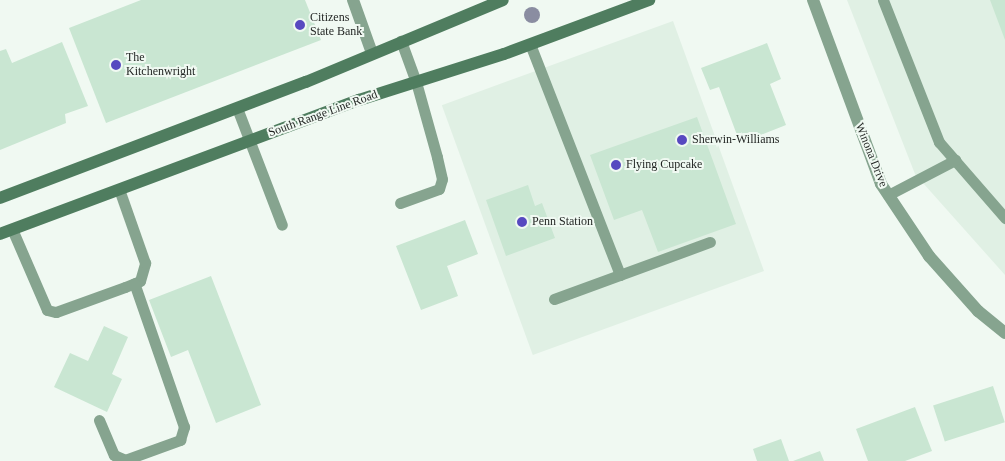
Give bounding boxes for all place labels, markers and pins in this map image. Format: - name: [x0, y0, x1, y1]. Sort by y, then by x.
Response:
- place label: Citizens State Bank: [310, 11, 362, 39]
- marker: Citizens State Bank: [294, 19, 306, 31]
- place label: The Kitchenwright: [126, 51, 195, 79]
- marker: The Kitchenwright: [110, 59, 122, 71]
- place label: Sherwin-Williams: [692, 133, 780, 147]
- marker: Sherwin-Williams: [676, 134, 688, 146]
- place label: Flying Cupcake: [626, 158, 702, 172]
- marker: Flying Cupcake: [610, 159, 622, 171]
- place label: Penn Station: [532, 215, 593, 229]
- marker: Penn Station: [516, 216, 528, 228]

